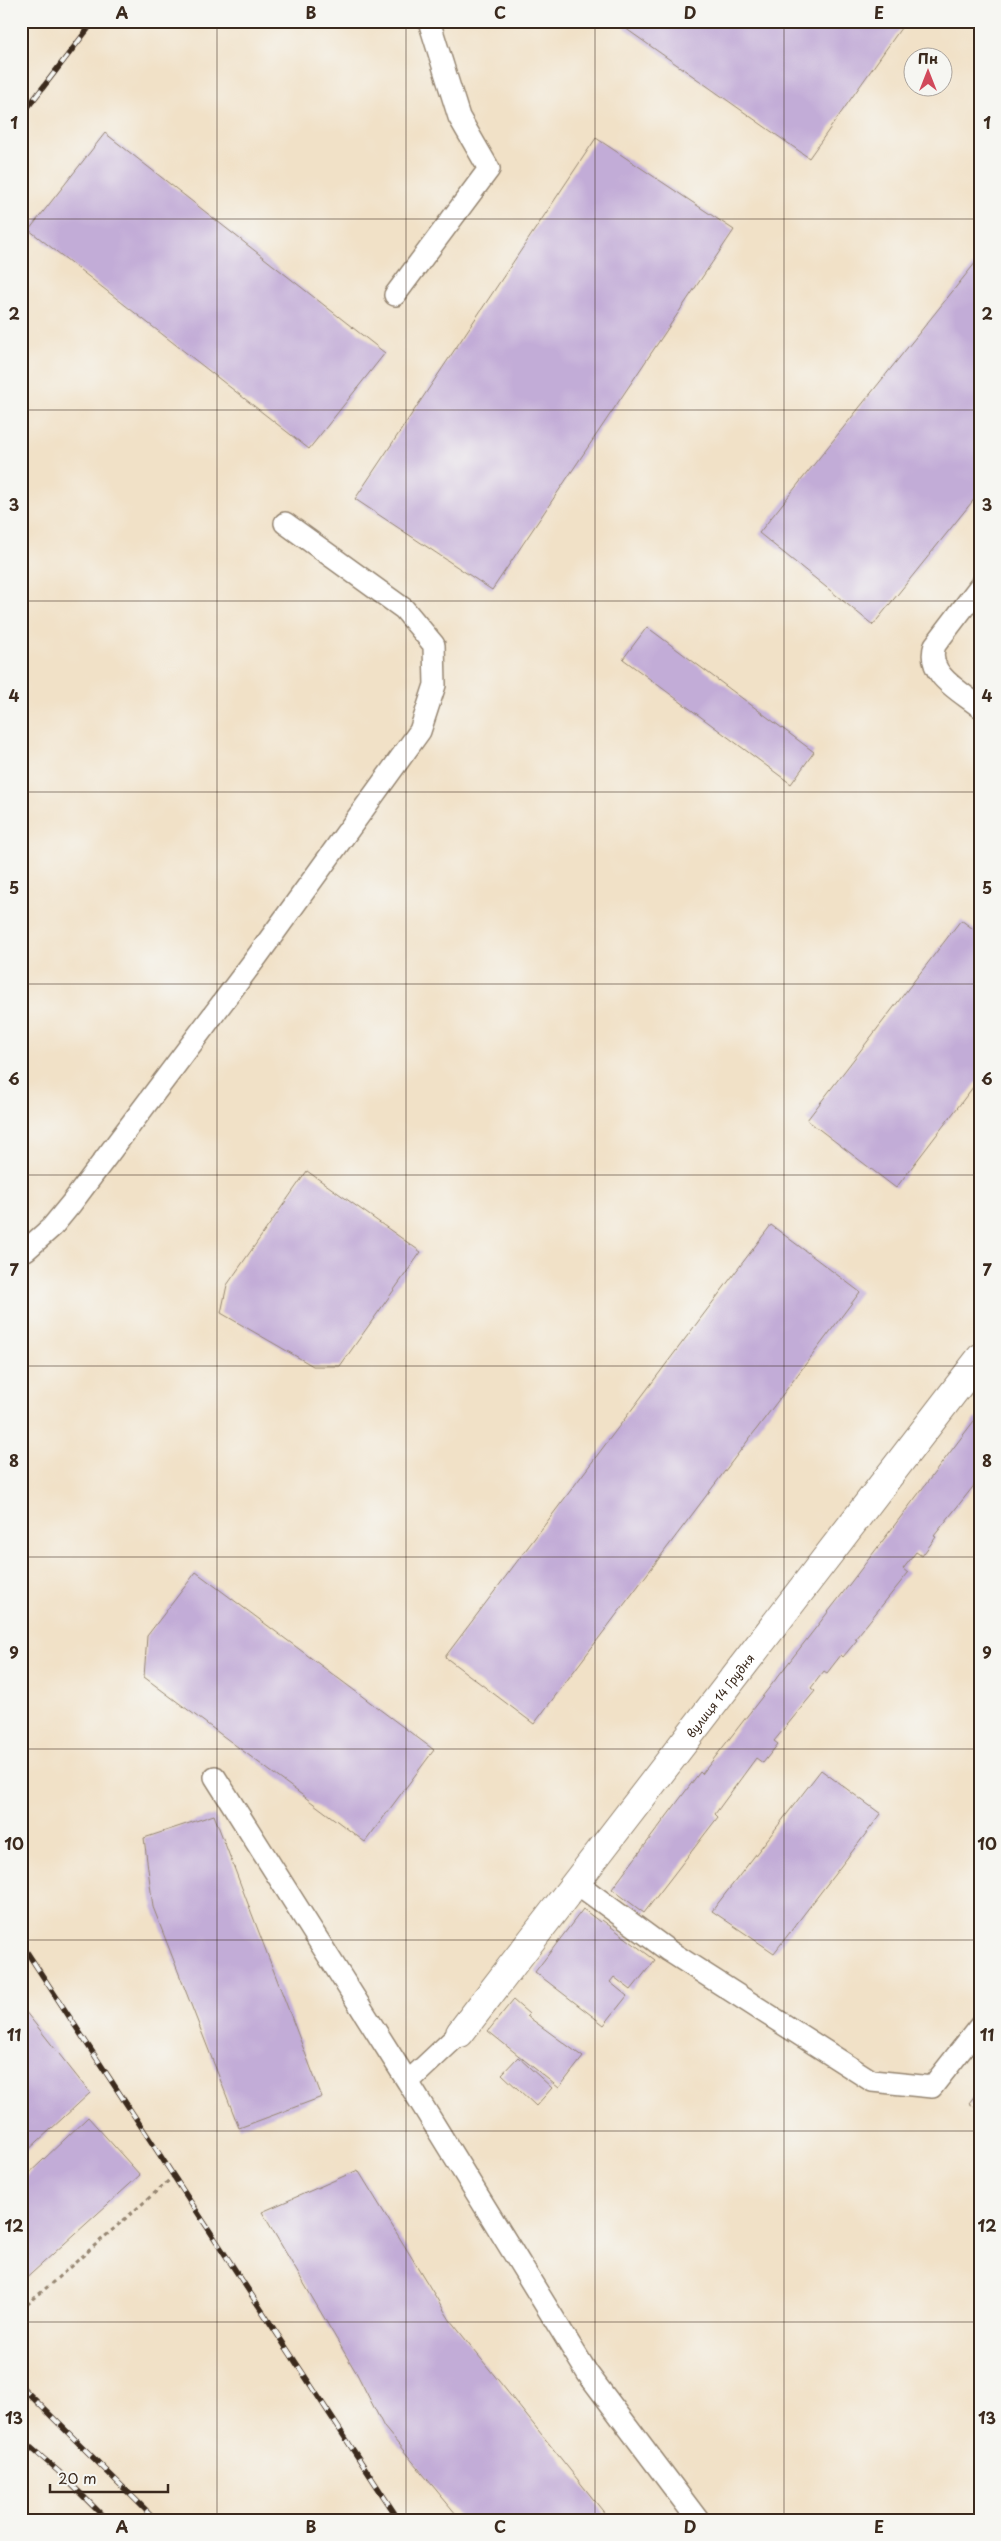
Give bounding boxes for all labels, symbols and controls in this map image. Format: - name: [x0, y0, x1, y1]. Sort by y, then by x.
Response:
- text: A: [116, 0, 129, 24]
- text: B: [306, 0, 317, 24]
- text: C: [494, 0, 506, 24]
- text: D: [684, 0, 696, 24]
- text: E: [874, 0, 884, 24]
- north arrow: [904, 48, 954, 98]
- text: Пн: [918, 48, 938, 69]
- text: 1: [10, 110, 18, 134]
- text: 1: [983, 110, 991, 134]
- text: 2: [8, 301, 20, 325]
- text: 2: [981, 301, 993, 325]
- text: 3: [9, 492, 19, 516]
- text: 3: [982, 492, 992, 516]
- text: 4: [9, 683, 20, 707]
- text: 4: [982, 683, 993, 707]
- text: 5: [9, 875, 19, 899]
- text: 5: [982, 875, 992, 899]
- text: 6: [8, 1066, 20, 1090]
- text: 6: [981, 1066, 993, 1090]
- text: 7: [9, 1257, 19, 1281]
- text: 7: [982, 1257, 992, 1281]
- text: 8: [9, 1448, 19, 1472]
- text: 8: [982, 1448, 992, 1472]
- text: 9: [9, 1640, 19, 1664]
- text: 9: [982, 1640, 992, 1664]
- street label: вулиця 14 Грудня: [682, 1650, 758, 1742]
- text: 10: [4, 1831, 24, 1855]
- text: 10: [977, 1831, 997, 1855]
- text: 11: [7, 2022, 21, 2046]
- text: 11: [980, 2022, 994, 2046]
- text: 12: [5, 2213, 23, 2237]
- text: 12: [978, 2213, 996, 2237]
- text: 13: [5, 2405, 23, 2429]
- text: 13: [978, 2405, 996, 2429]
- scale bar: [50, 2461, 168, 2493]
- text: 20 m: [58, 2466, 97, 2489]
- text: A: [116, 2514, 129, 2538]
- text: B: [306, 2514, 317, 2538]
- text: C: [494, 2514, 506, 2538]
- text: D: [684, 2514, 696, 2538]
- text: E: [874, 2514, 884, 2538]

